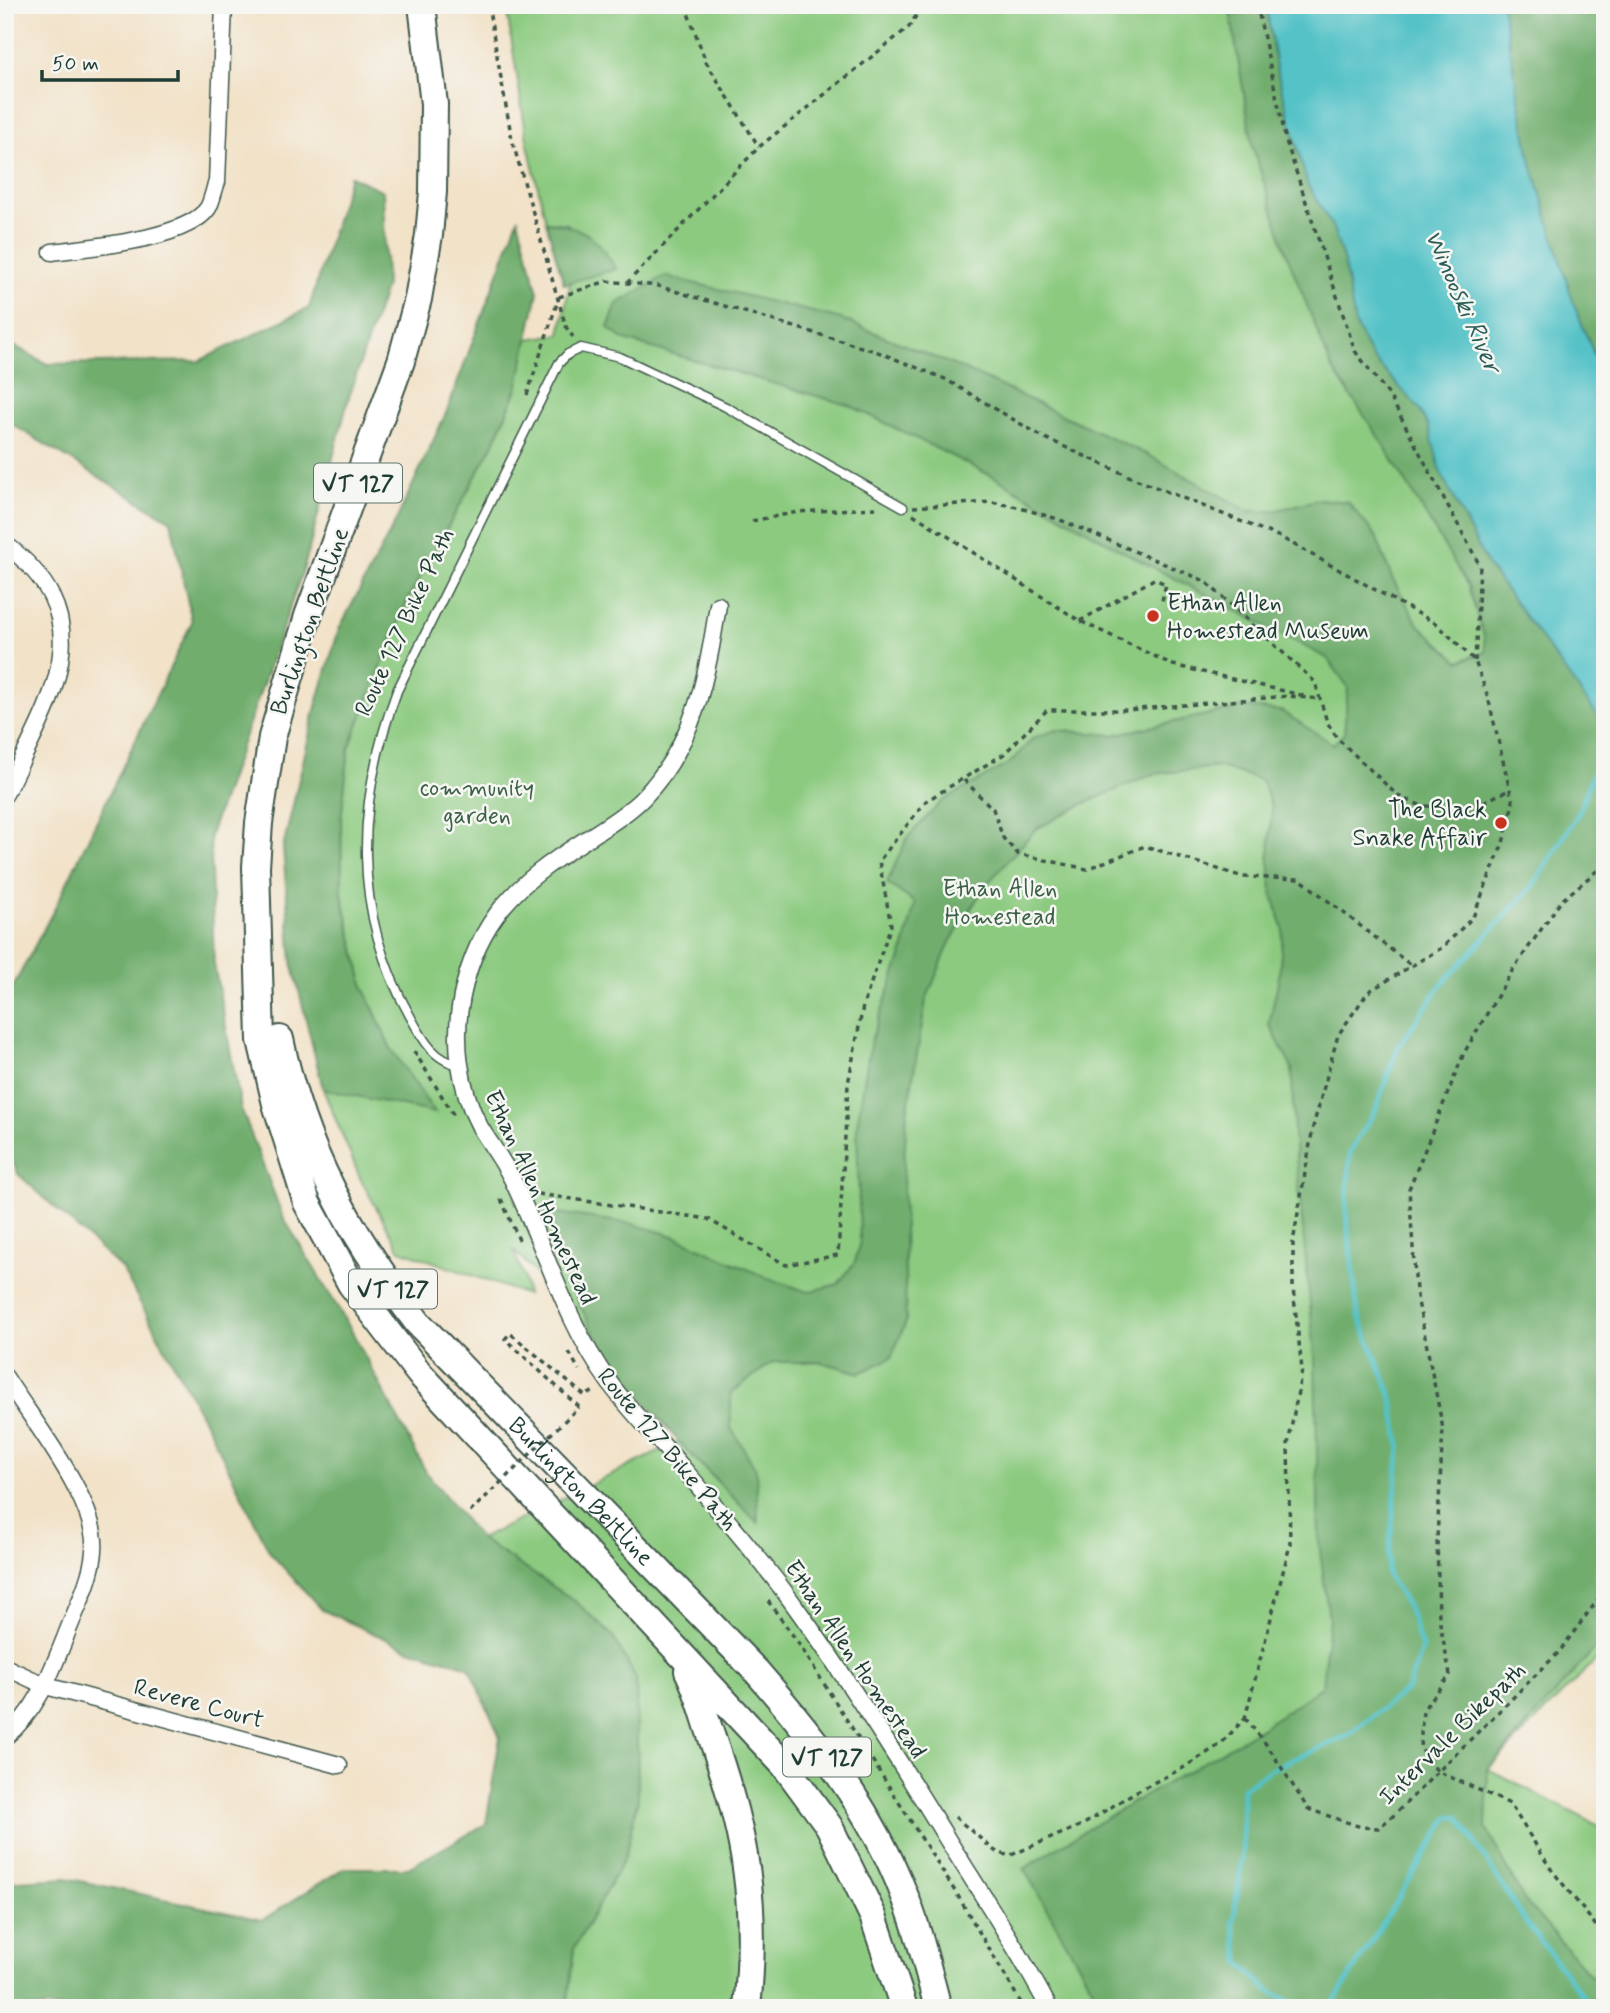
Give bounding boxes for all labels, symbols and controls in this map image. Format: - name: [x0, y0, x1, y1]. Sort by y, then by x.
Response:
- scale bar: [42, 38, 178, 82]
- text: 50 m: [52, 50, 99, 78]
- water label: Winooski River: [1415, 225, 1510, 382]
- road number: VT 127: [314, 463, 402, 503]
- street label: Burlington Beltline: [264, 524, 360, 720]
- street label: Route 127 Bike Path: [348, 524, 462, 722]
- place label: Ethan Allen Homestead Museum: [1167, 588, 1369, 647]
- marker: Ethan Allen Homestead Museum: [1145, 608, 1161, 624]
- park label: community garden: [420, 773, 534, 832]
- place label: The Black Snake Affair: [1353, 795, 1488, 854]
- marker: The Black Snake Affair: [1493, 815, 1509, 831]
- park label: Ethan Allen Homestead: [943, 874, 1057, 933]
- street label: Ethan Allen Homestead: [476, 1085, 603, 1310]
- road number: VT 127: [349, 1270, 437, 1308]
- street label: Route 127 Bike Path: [589, 1362, 744, 1538]
- street label: Burlington Beltline: [501, 1411, 660, 1573]
- street label: Ethan Allen Homestead: [777, 1554, 933, 1765]
- street label: Intervale Bikepath: [1373, 1656, 1533, 1812]
- street label: Revere Court: [130, 1672, 267, 1737]
- road number: VT 127: [783, 1738, 871, 1776]

